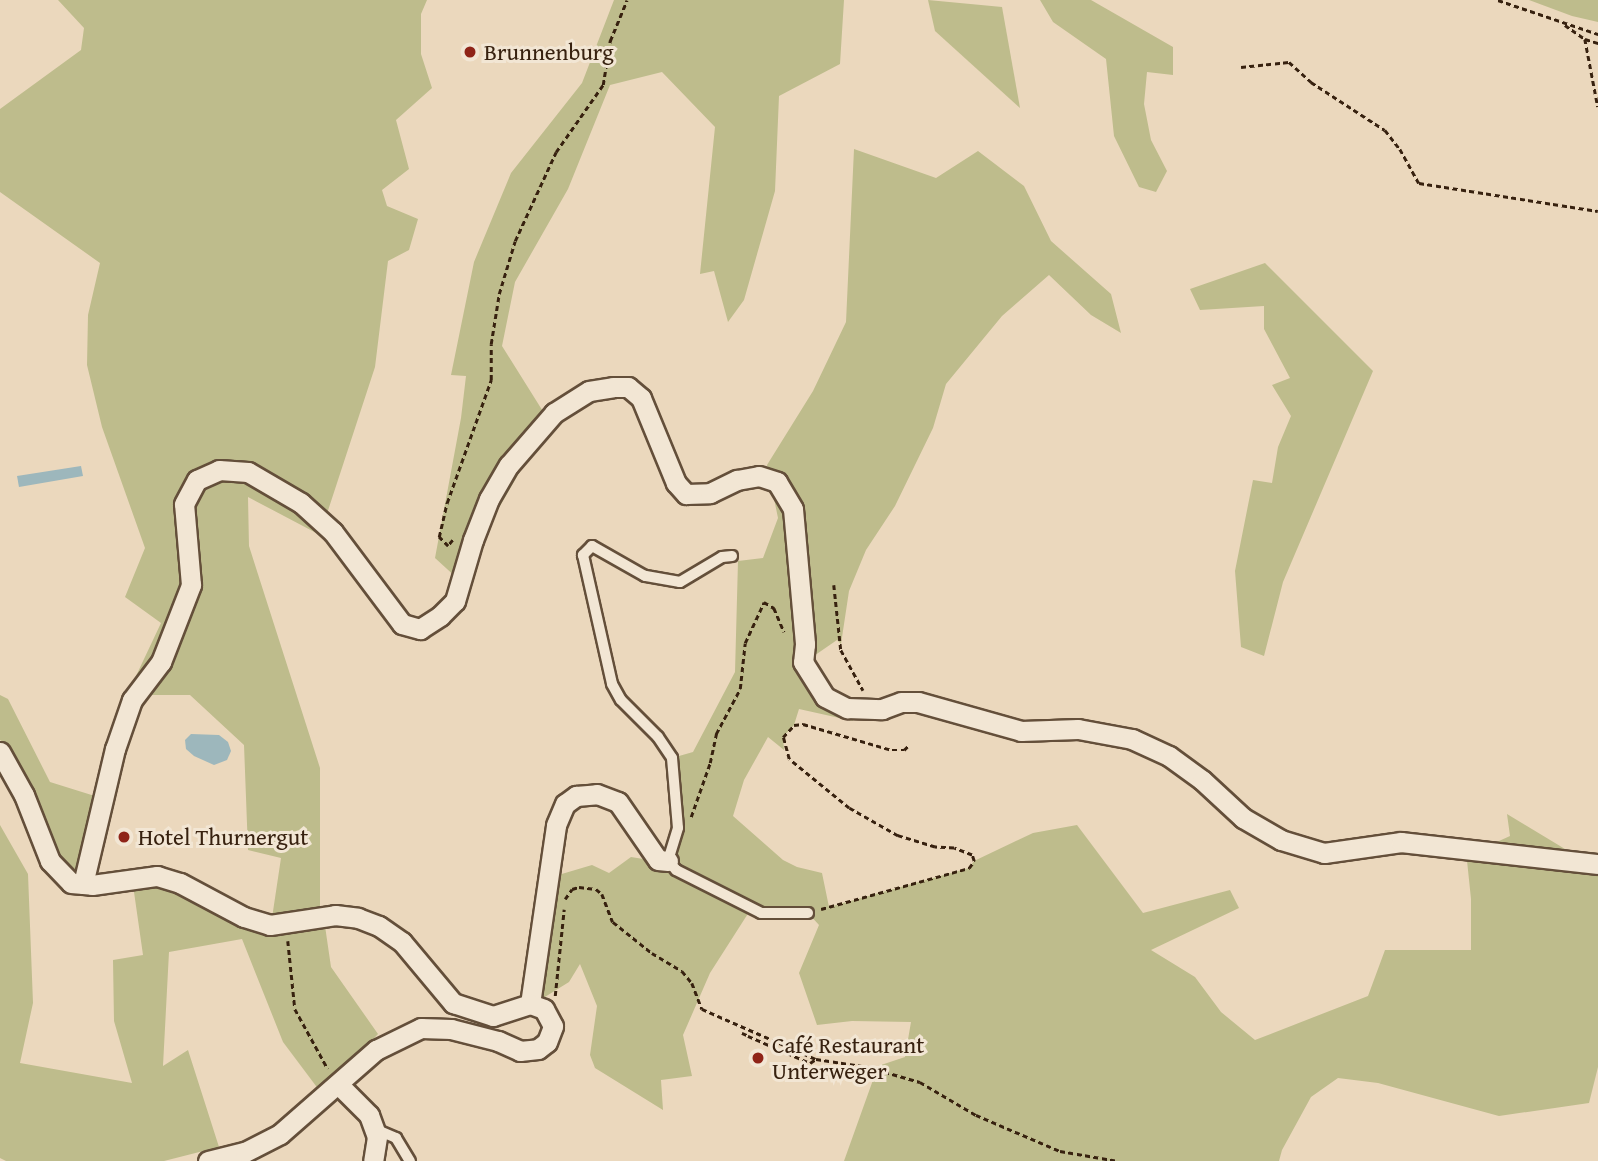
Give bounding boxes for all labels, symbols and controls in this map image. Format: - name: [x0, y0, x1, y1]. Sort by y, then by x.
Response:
- place label: Brunnenburg: [484, 38, 614, 66]
- marker: Brunnenburg: [462, 44, 478, 60]
- place label: Hotel Thurnergut: [138, 823, 308, 851]
- marker: Hotel Thurnergut: [116, 829, 132, 845]
- place label: Café Restaurant Unterweger: [772, 1031, 924, 1085]
- marker: Café Restaurant Unterweger: [750, 1050, 766, 1066]

